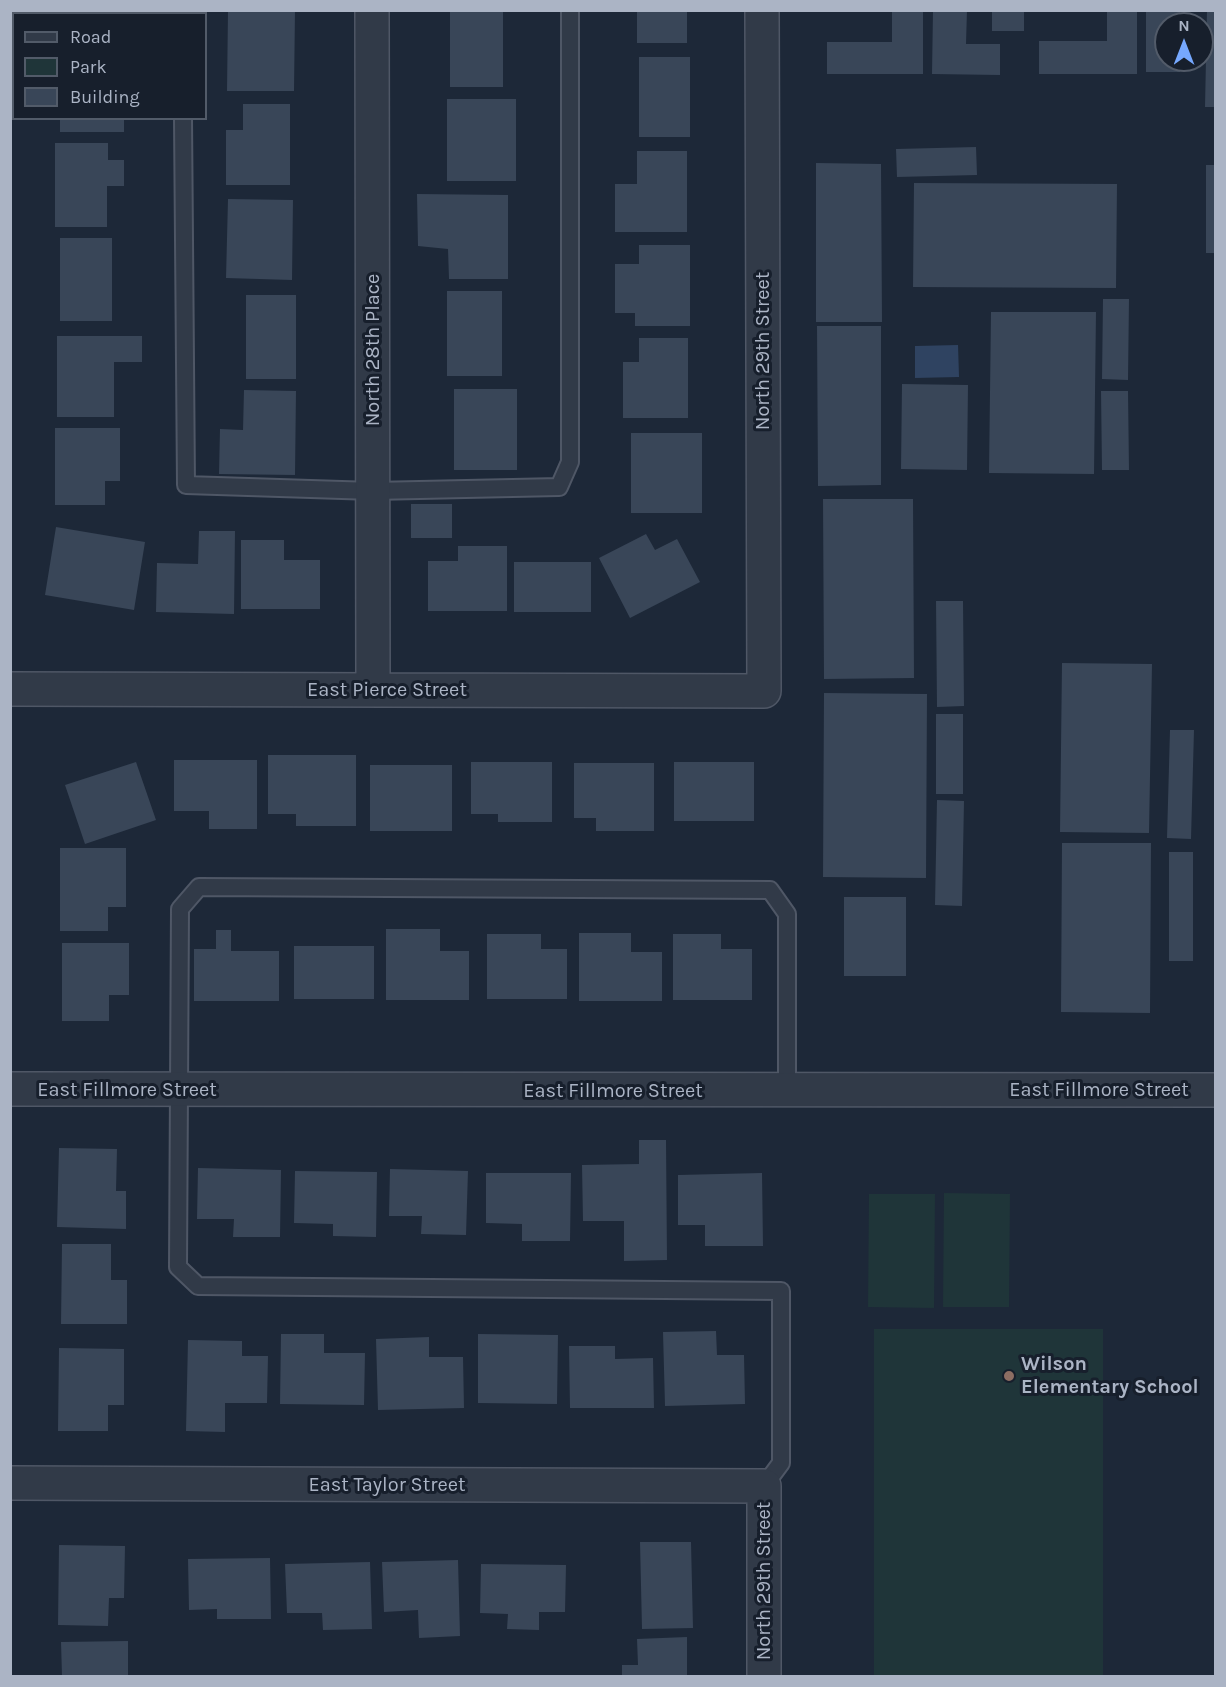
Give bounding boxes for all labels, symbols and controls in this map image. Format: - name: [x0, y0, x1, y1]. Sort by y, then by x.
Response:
- legend: [12, 12, 207, 120]
- north arrow: [1154, 12, 1214, 72]
- text: N: [1178, 16, 1190, 35]
- text: Road: [70, 26, 111, 48]
- text: Park: [70, 56, 107, 78]
- text: Building: [70, 86, 140, 108]
- street label: North 29th Street: [751, 272, 775, 430]
- street label: North 28th Place: [361, 274, 385, 426]
- street label: East Pierce Street: [307, 678, 467, 702]
- street label: East Fillmore Street: [37, 1078, 217, 1102]
- street label: East Fillmore Street: [1009, 1078, 1189, 1102]
- street label: East Fillmore Street: [523, 1079, 703, 1103]
- place label: Wilson Elementary School: [1021, 1352, 1199, 1399]
- marker: Wilson Elementary School: [1002, 1369, 1016, 1383]
- street label: East Taylor Street: [308, 1473, 466, 1497]
- street label: North 29th Street: [752, 1502, 776, 1660]

